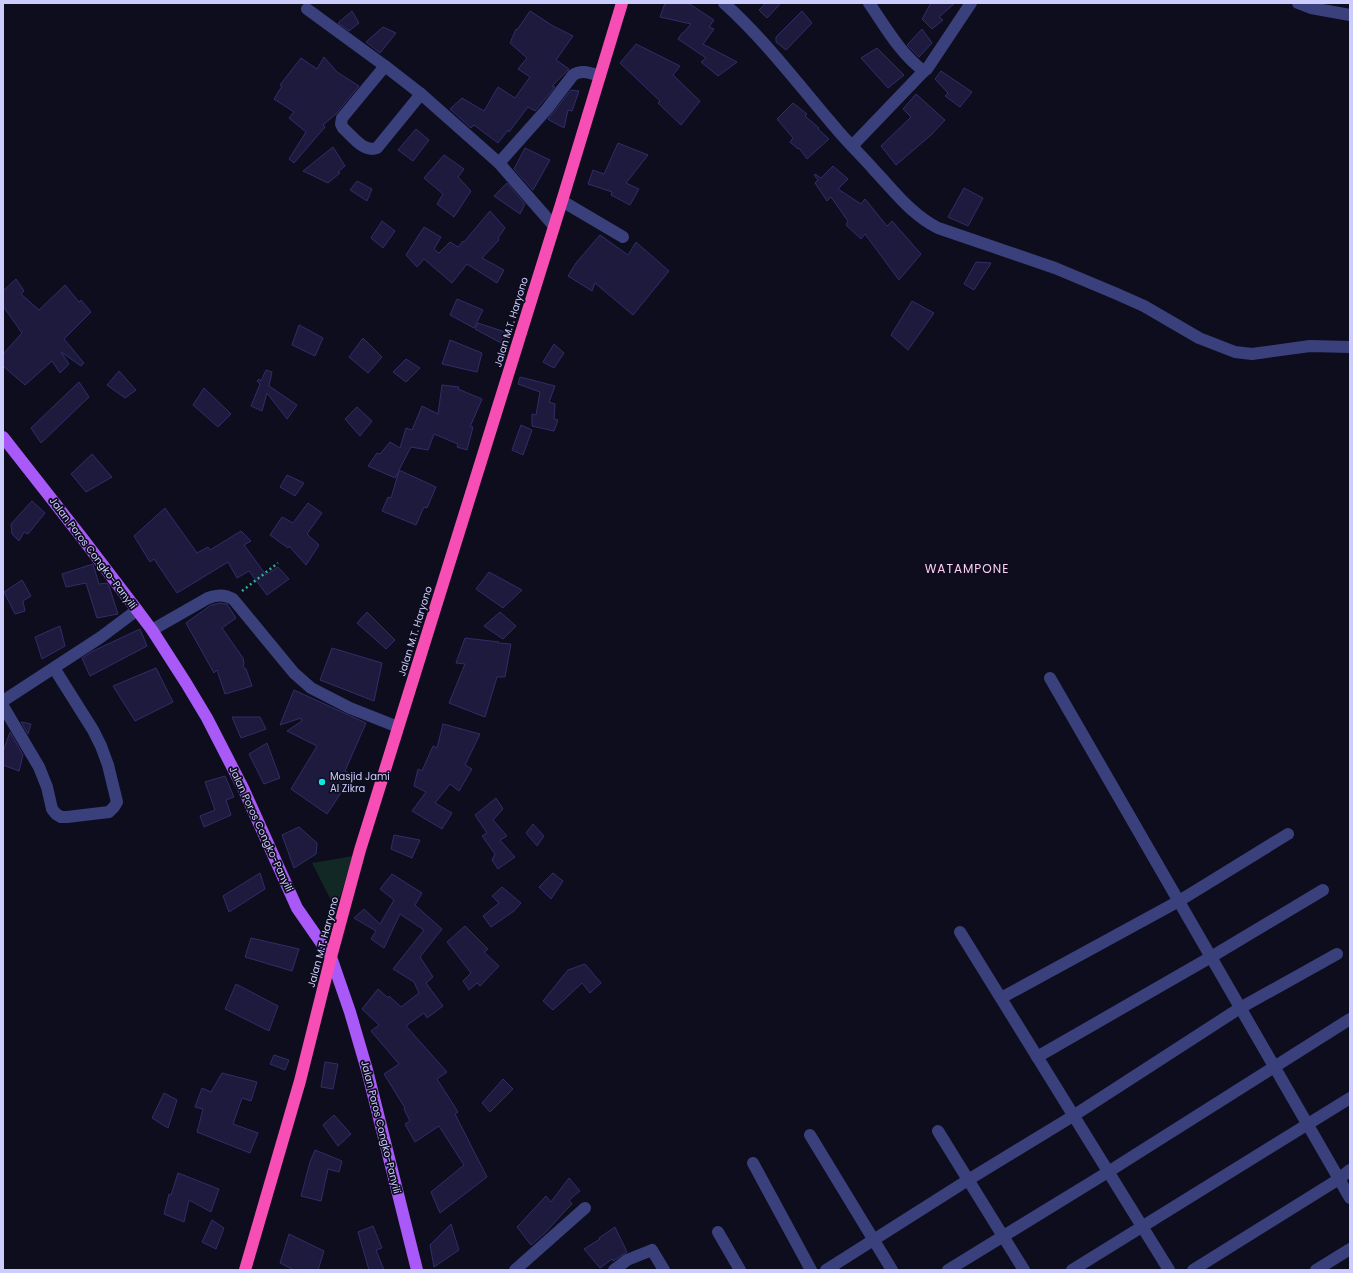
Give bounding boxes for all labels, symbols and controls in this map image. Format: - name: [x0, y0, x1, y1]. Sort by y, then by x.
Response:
- street label: Jalan M.T. Haryono: [490, 275, 532, 369]
- street label: Jalan Poros Congko-Panyili: [46, 494, 140, 612]
- district label: WATAMPONE: [925, 560, 1009, 577]
- street label: Jalan M.T. Haryono: [394, 584, 436, 678]
- street label: Jalan Poros Congko-Panyili: [225, 764, 297, 894]
- place label: Masjid Jami Al Zikra: [330, 769, 390, 796]
- marker: Masjid Jami Al Zikra: [317, 777, 327, 787]
- street label: Jalan M.T. Haryono: [304, 895, 342, 989]
- street label: Jalan Poros Congko-Panyili: [357, 1059, 405, 1195]

